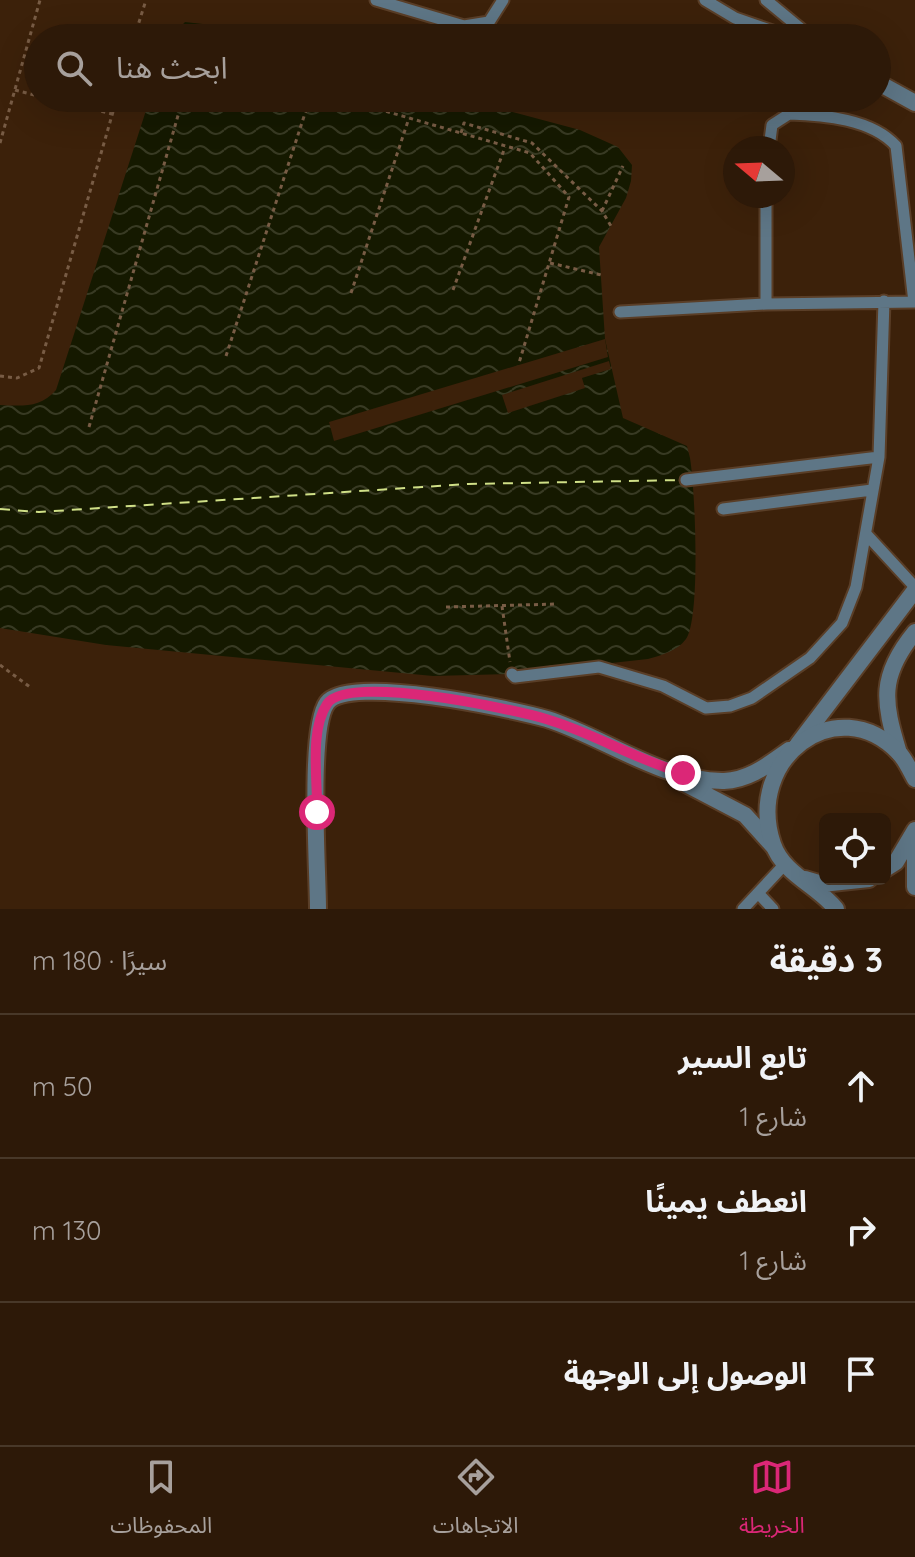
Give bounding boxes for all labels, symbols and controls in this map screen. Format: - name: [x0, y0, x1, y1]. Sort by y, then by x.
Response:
- search box: [24, 24, 891, 112]
- icon: search: [52, 46, 96, 90]
- text: ابحث هنا: [116, 48, 228, 86]
- north arrow: [723, 136, 795, 208]
- route end: [665, 755, 701, 791]
- route start: [299, 794, 335, 830]
- map controls: [819, 813, 891, 885]
- button: locate: [819, 813, 891, 885]
- text: 3 دقيقة: [770, 938, 883, 981]
- text: سيرًا · 180 m: [32, 944, 167, 977]
- text: تابع السير: [678, 1038, 807, 1076]
- icon: ahead: [839, 1064, 883, 1108]
- text: 50 m: [32, 1070, 92, 1103]
- text: شارع 1: [740, 1100, 807, 1133]
- text: انعطف يمينًا: [645, 1182, 807, 1220]
- icon: right: [839, 1208, 883, 1252]
- text: 130 m: [32, 1214, 102, 1247]
- text: شارع 1: [740, 1244, 807, 1277]
- icon: arrive: [839, 1352, 883, 1396]
- text: الوصول إلى الوجهة: [564, 1354, 807, 1392]
- tab: المحفوظات: [110, 1455, 212, 1549]
- tab: الاتجاهات: [433, 1455, 519, 1549]
- tab: الخريطة: [739, 1455, 805, 1549]

